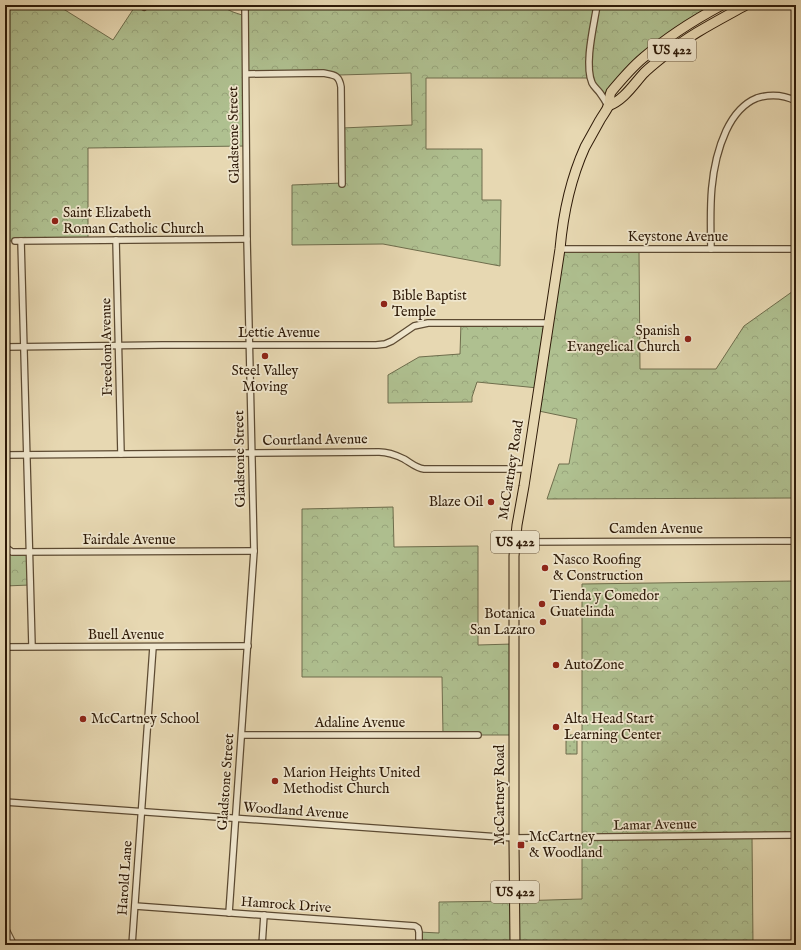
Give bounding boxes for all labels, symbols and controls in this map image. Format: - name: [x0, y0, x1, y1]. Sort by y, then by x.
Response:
- road number: US 422: [648, 39, 696, 61]
- street label: Gladstone Street: [224, 86, 244, 184]
- place label: Saint Elizabeth Roman Catholic Church: [63, 204, 205, 238]
- marker: Saint Elizabeth Roman Catholic Church: [50, 216, 60, 226]
- street label: Keystone Avenue: [628, 228, 729, 246]
- place label: Bible Baptist Temple: [392, 287, 467, 321]
- street label: Freedom Avenue: [97, 297, 117, 396]
- marker: Bible Baptist Temple: [379, 299, 389, 309]
- place label: Spanish Evangelical Church: [567, 322, 681, 356]
- street label: Lettie Avenue: [238, 324, 321, 342]
- marker: Spanish Evangelical Church: [683, 334, 693, 344]
- marker: Steel Valley Moving: [260, 351, 270, 361]
- place label: Steel Valley Moving: [232, 362, 299, 396]
- street label: Gladstone Street: [230, 410, 250, 508]
- street label: McCartney Road: [494, 418, 528, 521]
- street label: Courtland Avenue: [262, 430, 368, 450]
- place label: Blaze Oil: [429, 493, 483, 511]
- marker: Blaze Oil: [486, 497, 496, 507]
- street label: Camden Avenue: [609, 520, 704, 538]
- street label: Fairdale Avenue: [82, 531, 176, 549]
- road number: US 422: [491, 531, 539, 553]
- place label: Nasco Roofing & Construction: [553, 551, 644, 585]
- marker: Nasco Roofing & Construction: [540, 563, 550, 573]
- place label: Tienda y Comedor Guatelinda: [550, 587, 659, 621]
- marker: Tienda y Comedor Guatelinda: [537, 599, 547, 609]
- place label: Botanica San Lazaro: [470, 605, 536, 639]
- marker: Botanica San Lazaro: [538, 617, 548, 627]
- street label: Buell Avenue: [88, 626, 165, 644]
- place label: AutoZone: [563, 656, 625, 674]
- marker: AutoZone: [551, 660, 561, 670]
- place label: McCartney School: [91, 710, 200, 728]
- place label: Alta Head Start Learning Center: [563, 710, 661, 744]
- marker: McCartney School: [78, 714, 88, 724]
- street label: Adaline Avenue: [314, 714, 406, 732]
- marker: Alta Head Start Learning Center: [551, 722, 561, 732]
- street label: Gladstone Street: [214, 733, 238, 831]
- street label: McCartney Road: [491, 744, 509, 845]
- place label: Marion Heights United Methodist Church: [283, 764, 421, 798]
- marker: Marion Heights United Methodist Church: [270, 776, 280, 786]
- street label: Woodland Avenue: [243, 798, 350, 824]
- street label: Lamar Avenue: [613, 815, 698, 835]
- place label: McCartney & Woodland: [529, 828, 603, 862]
- street label: Harold Lane: [113, 839, 137, 916]
- marker: McCartney & Woodland: [516, 840, 526, 850]
- road number: US 422: [491, 881, 539, 903]
- street label: Hamrock Drive: [240, 893, 332, 917]

